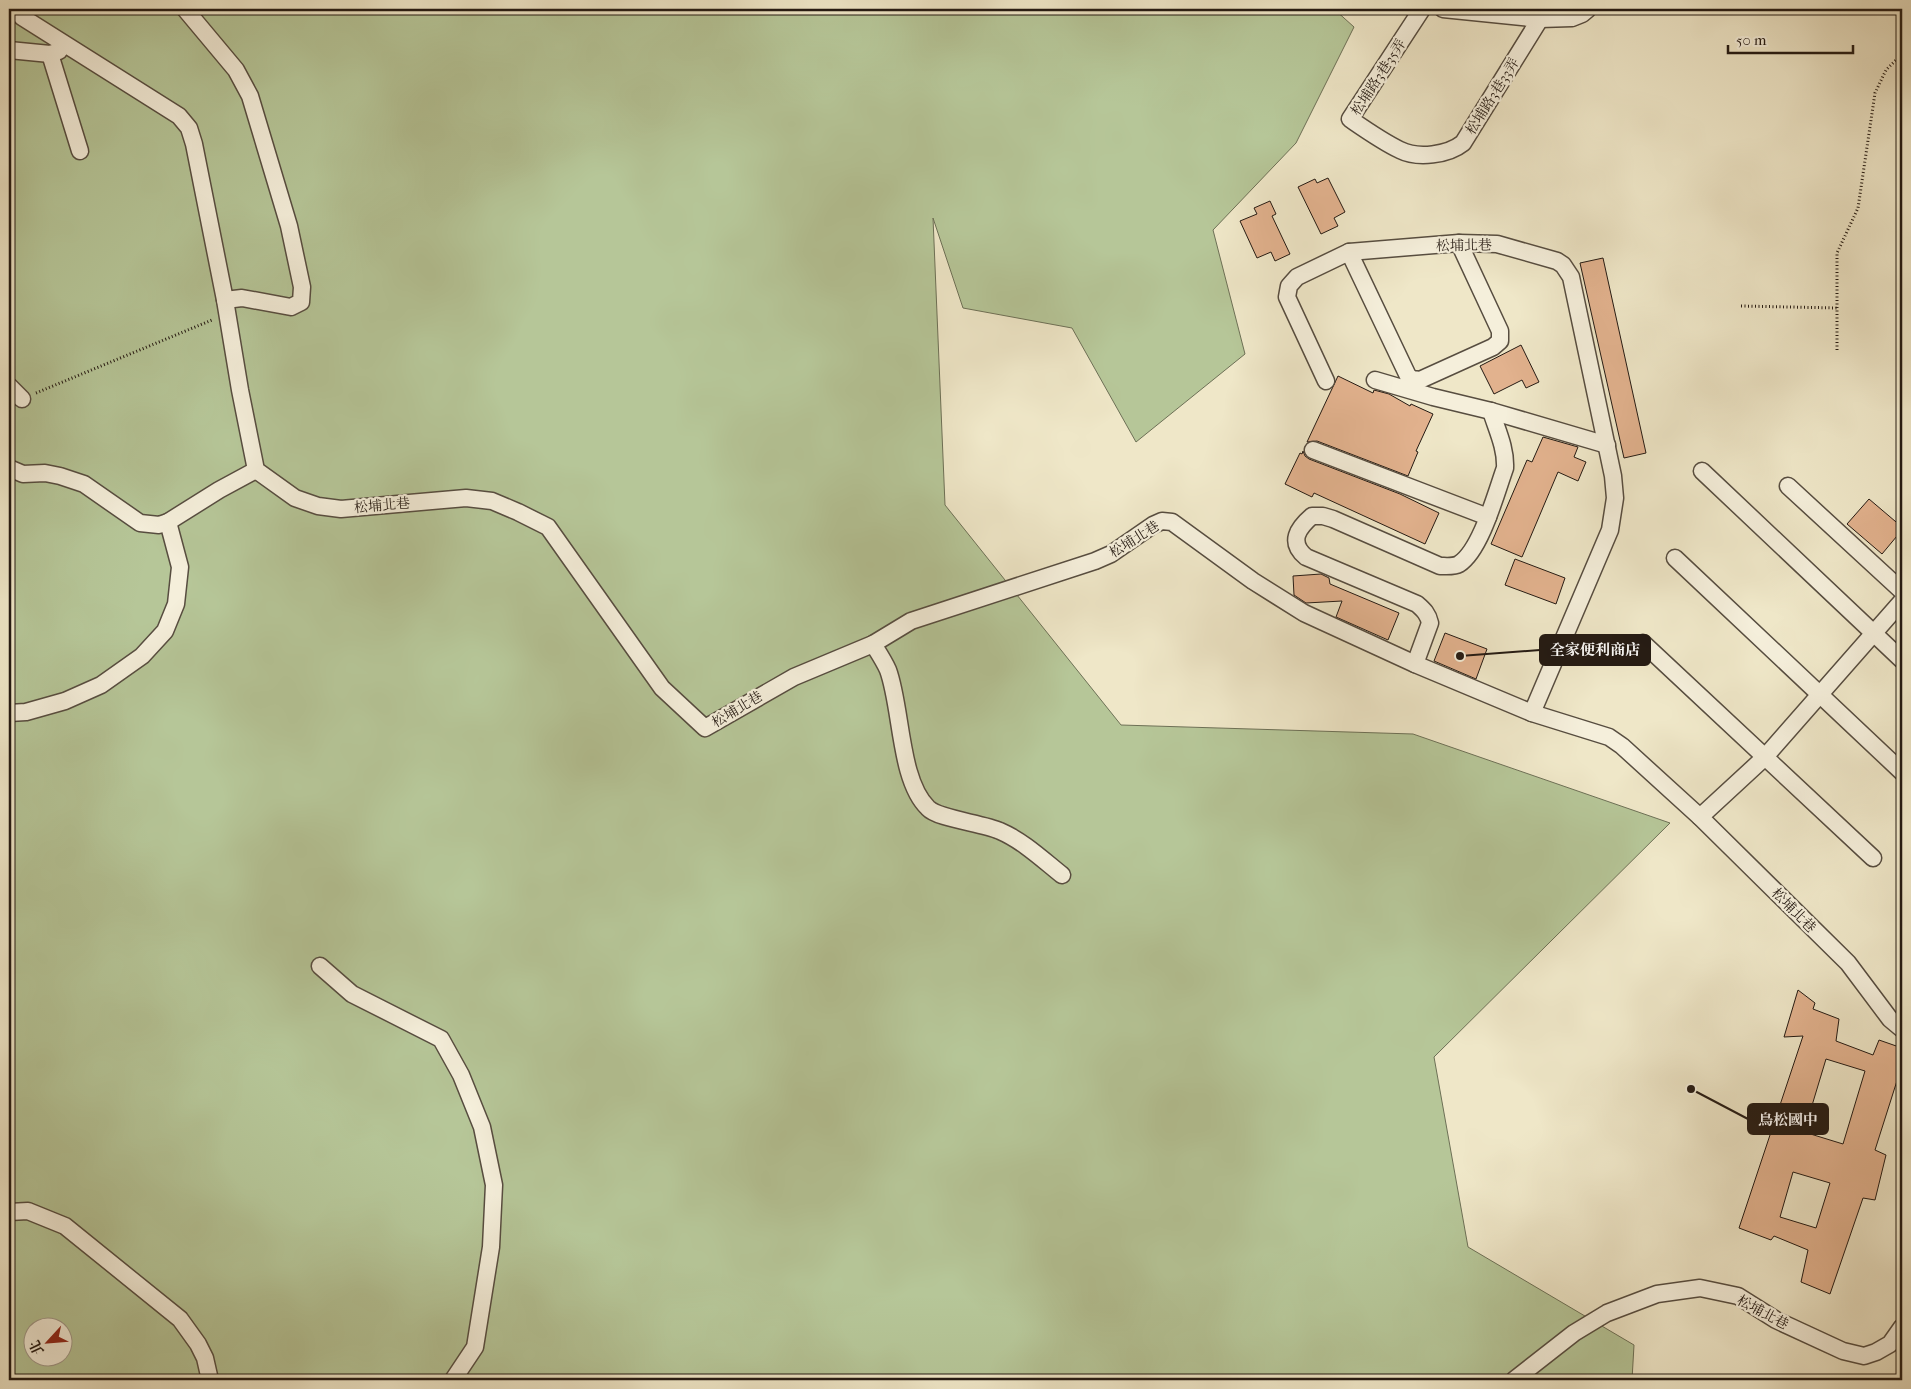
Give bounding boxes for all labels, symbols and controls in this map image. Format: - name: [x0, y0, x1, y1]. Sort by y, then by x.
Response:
- scale bar: [1728, 22, 1854, 54]
- text: 50 m: [1736, 31, 1767, 49]
- street label: 松埔路3巷35弄: [1347, 36, 1409, 119]
- street label: 松埔路3巷33弄: [1462, 55, 1523, 138]
- street label: 松埔北巷: [1436, 237, 1492, 254]
- street label: 松埔北巷: [353, 495, 411, 516]
- street label: 松埔北巷: [1106, 517, 1163, 561]
- callout: 全家便利商店: [1540, 635, 1650, 665]
- text: 全家便利商店: [1550, 641, 1640, 659]
- street label: 松埔北巷: [709, 688, 766, 731]
- street label: 松埔北巷: [1768, 885, 1819, 936]
- callout: 鳥松國中: [1748, 1104, 1828, 1134]
- text: 鳥松國中: [1758, 1111, 1818, 1129]
- street label: 松埔北巷: [1734, 1292, 1791, 1333]
- north arrow: [22, 1316, 72, 1366]
- text: 北: [26, 1337, 47, 1357]

